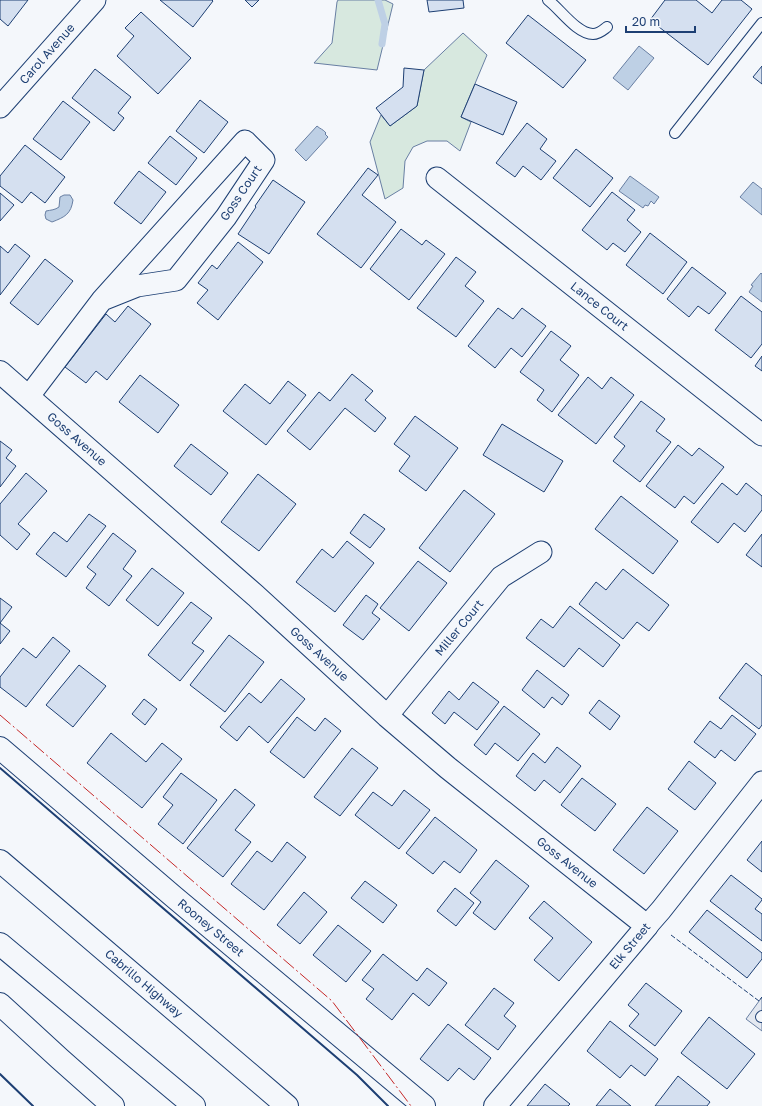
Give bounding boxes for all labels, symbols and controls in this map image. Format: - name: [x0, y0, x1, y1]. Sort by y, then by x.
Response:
- scale bar: [626, 8, 695, 34]
- text: 20 m: [632, 14, 660, 29]
- street label: Carol Avenue: [16, 20, 78, 87]
- street label: Goss Court: [217, 162, 265, 223]
- street label: Lance Court: [568, 278, 632, 334]
- street label: Goss Avenue: [44, 409, 110, 469]
- street label: Miller Court: [431, 596, 486, 659]
- street label: Goss Avenue: [287, 623, 352, 684]
- street label: Goss Avenue: [534, 833, 601, 891]
- street label: Rooney Street: [175, 895, 247, 959]
- street label: Elk Street: [606, 919, 654, 972]
- street label: Cabrillo Highway: [102, 946, 186, 1021]

